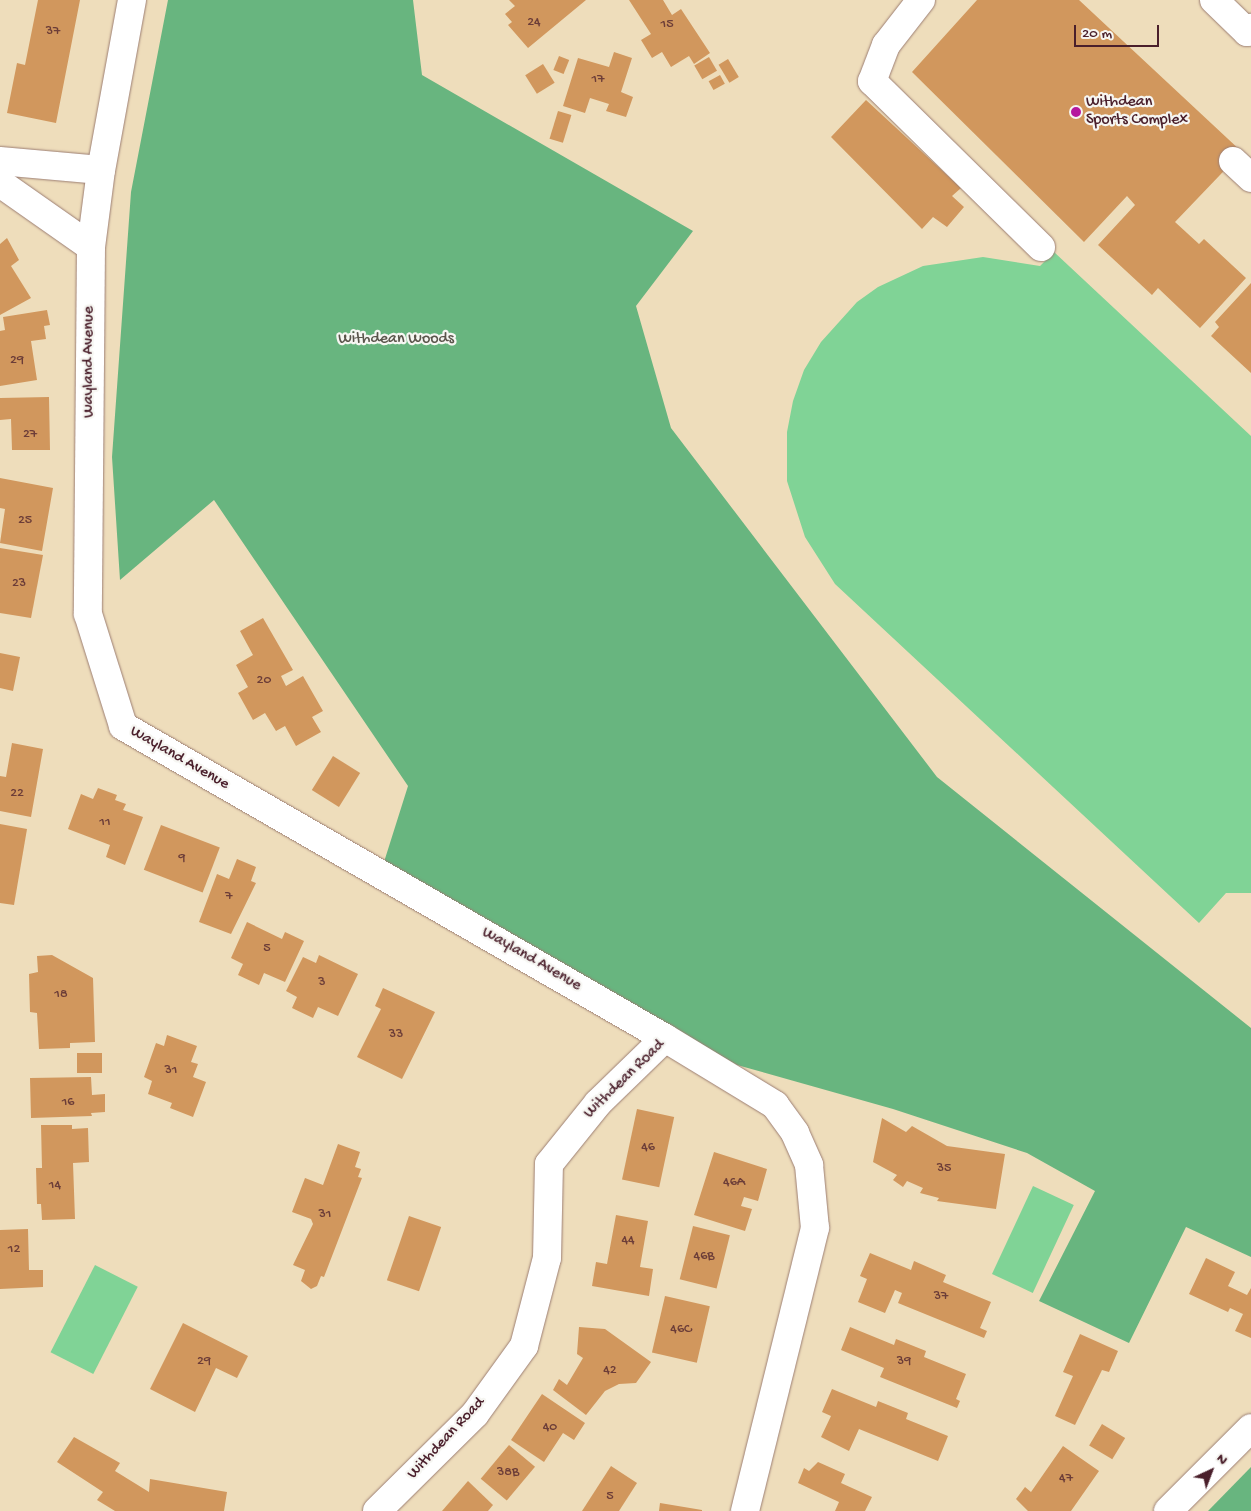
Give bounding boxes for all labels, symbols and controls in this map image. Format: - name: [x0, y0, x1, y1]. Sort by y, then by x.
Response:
- house number: 24: [527, 15, 541, 31]
- scale bar: [1076, 15, 1161, 47]
- house number: 15: [660, 17, 674, 33]
- house number: 37: [46, 24, 60, 40]
- text: 20 m: [1082, 25, 1112, 43]
- house number: 17: [592, 72, 604, 88]
- place label: Withdean Sports Complex: [1086, 93, 1188, 131]
- marker: Withdean Sports Complex: [1070, 106, 1082, 118]
- street label: Wayland Avenue: [80, 306, 100, 418]
- park label: Withdean Woods: [338, 330, 454, 350]
- house number: 29: [10, 353, 24, 369]
- house number: 27: [23, 427, 37, 443]
- house number: 25: [18, 513, 32, 529]
- house number: 23: [12, 576, 26, 592]
- house number: 20: [257, 673, 271, 689]
- street label: Wayland Avenue: [126, 723, 232, 795]
- house number: 22: [10, 786, 24, 802]
- house number: 11: [99, 815, 111, 831]
- house number: 9: [178, 851, 186, 867]
- house number: 7: [225, 889, 233, 905]
- street label: Wayland Avenue: [478, 924, 584, 996]
- house number: 5: [263, 941, 271, 957]
- house number: 3: [318, 975, 326, 991]
- house number: 18: [54, 987, 68, 1003]
- house number: 33: [389, 1027, 403, 1043]
- street label: Withdean Road: [581, 1037, 669, 1123]
- house number: 31: [165, 1063, 177, 1079]
- house number: 16: [62, 1095, 74, 1111]
- house number: 46: [641, 1140, 655, 1156]
- house number: 35: [937, 1161, 951, 1177]
- house number: 46A: [723, 1175, 745, 1191]
- house number: 14: [49, 1178, 61, 1194]
- house number: 31: [319, 1207, 331, 1223]
- house number: 44: [621, 1233, 635, 1249]
- house number: 12: [8, 1242, 20, 1258]
- house number: 46B: [694, 1249, 714, 1265]
- house number: 37: [934, 1289, 948, 1305]
- house number: 46C: [670, 1322, 692, 1338]
- house number: 29: [197, 1354, 211, 1370]
- house number: 39: [897, 1354, 911, 1370]
- house number: 42: [603, 1363, 617, 1379]
- street label: Withdean Road: [404, 1394, 490, 1484]
- house number: 40: [543, 1420, 557, 1436]
- north arrow: [1186, 1446, 1236, 1496]
- text: N: [1212, 1450, 1231, 1469]
- house number: 38B: [497, 1465, 519, 1481]
- house number: 47: [1059, 1471, 1073, 1487]
- house number: 5: [606, 1489, 614, 1505]

